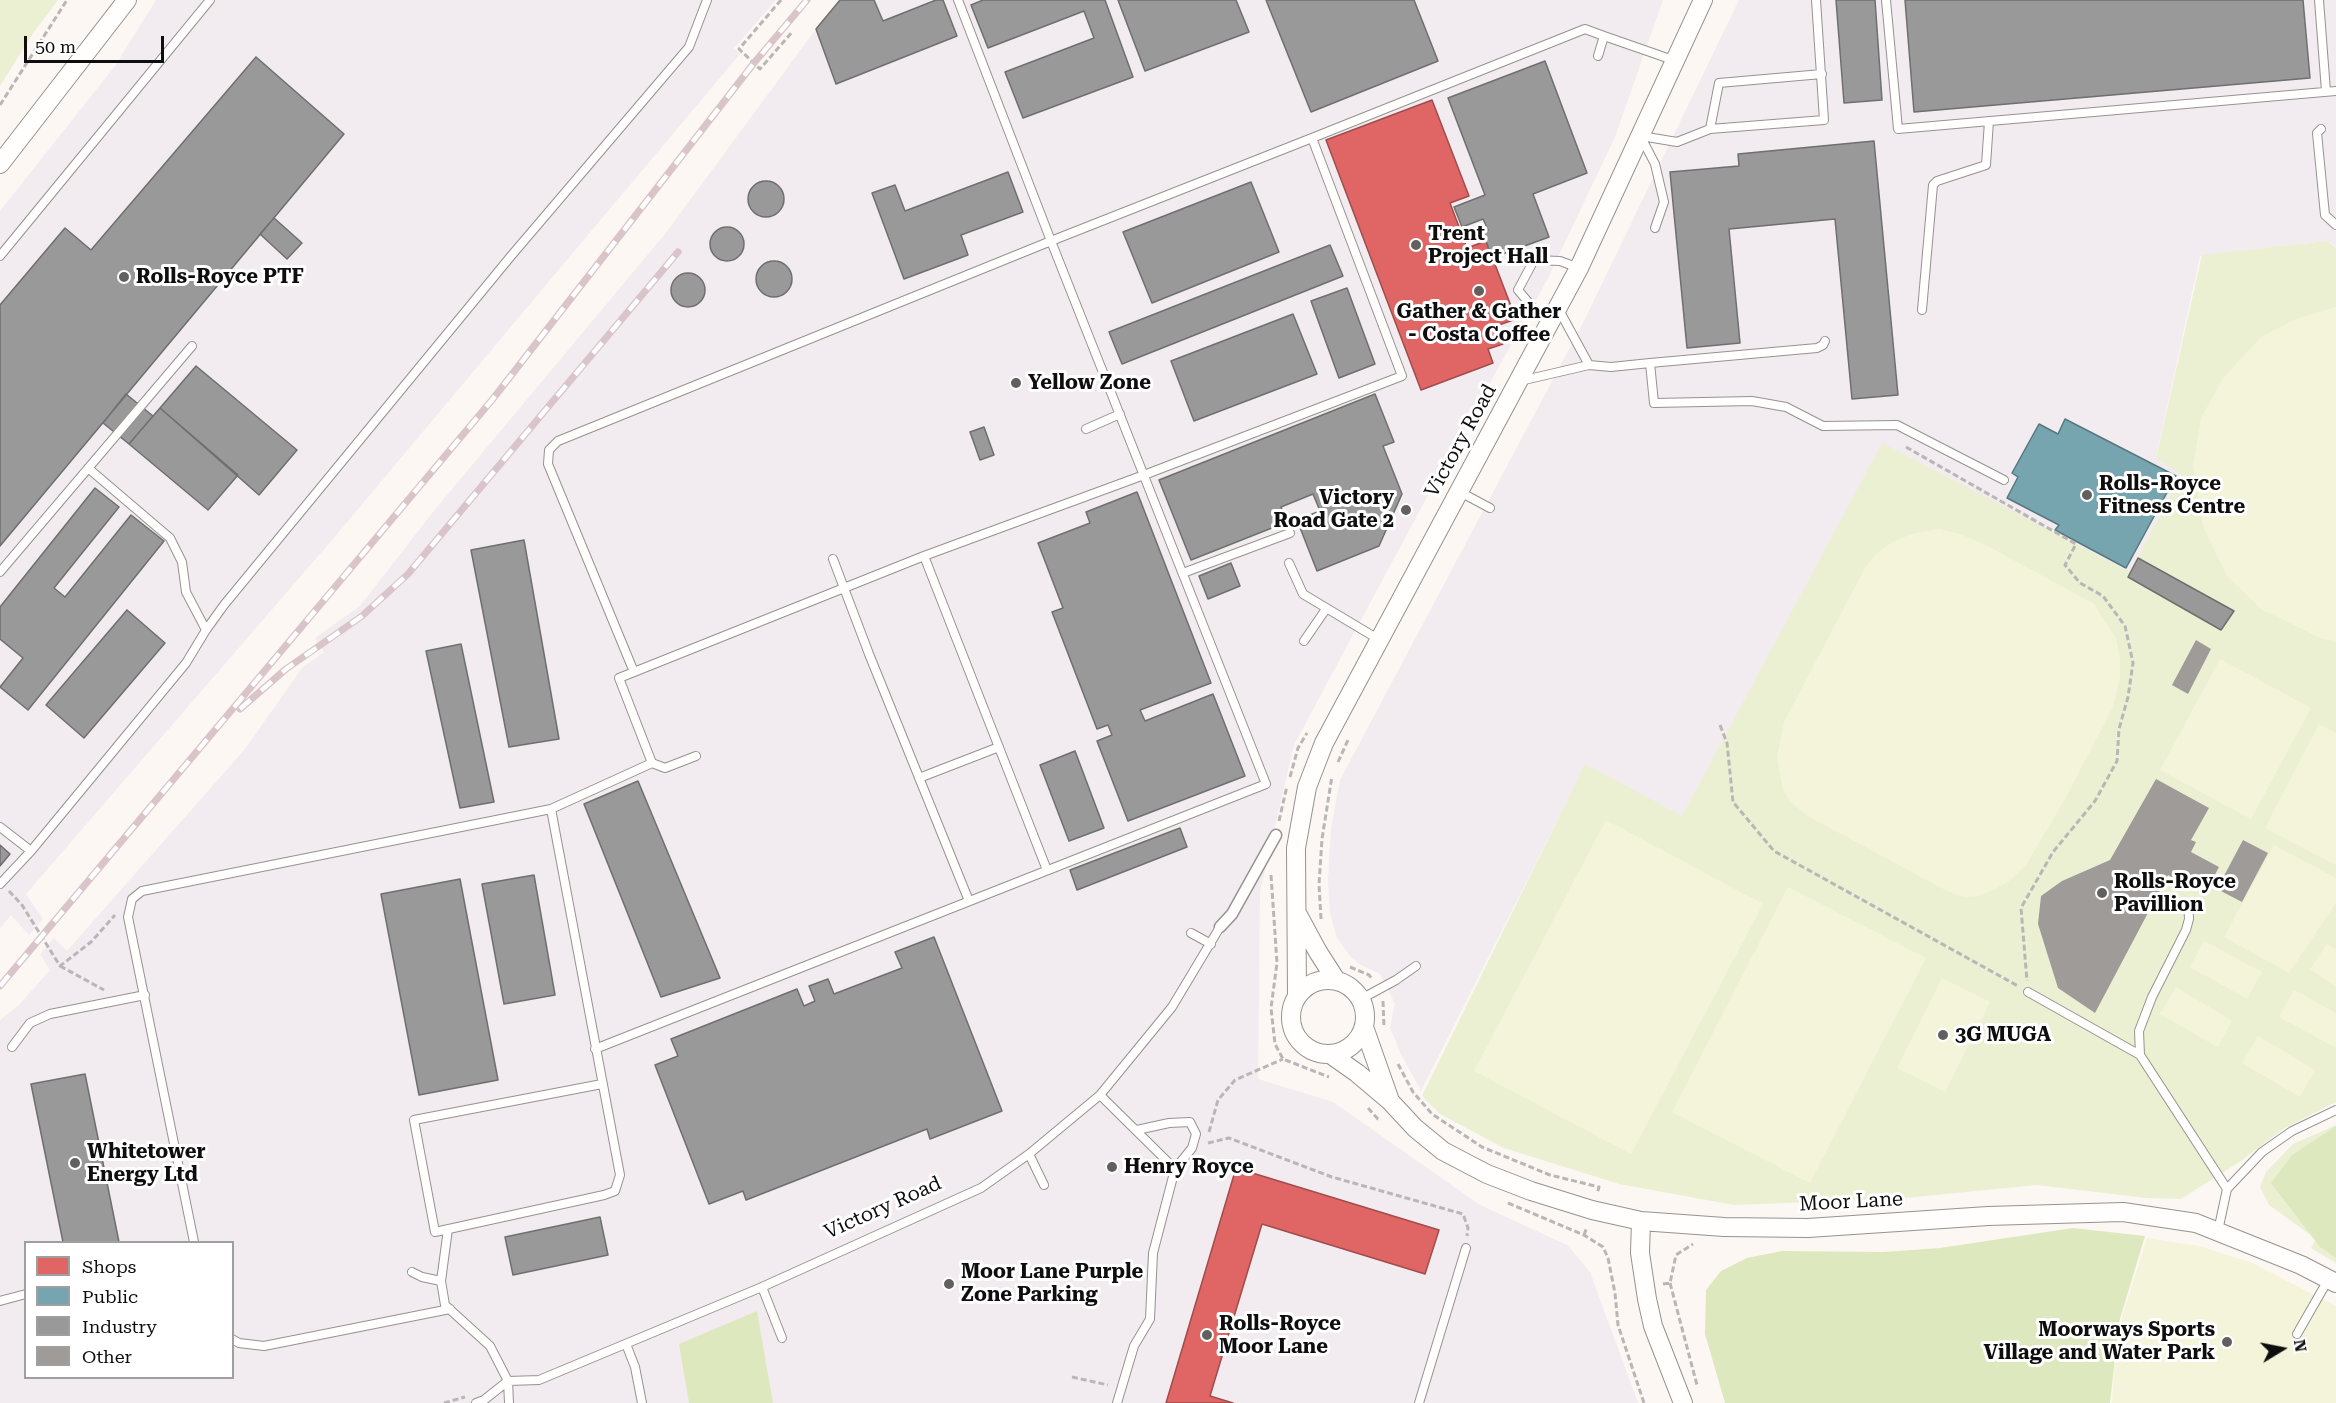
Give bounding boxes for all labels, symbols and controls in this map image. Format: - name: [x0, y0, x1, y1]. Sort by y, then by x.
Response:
- scale bar: [27, 24, 166, 62]
- text: 50 m: [35, 36, 76, 57]
- place label: Trent Project Hall: [1428, 222, 1548, 269]
- marker: Trent Project Hall: [1409, 238, 1423, 252]
- place label: Rolls-Royce PTF: [136, 265, 304, 289]
- marker: Rolls-Royce PTF: [117, 270, 131, 284]
- marker: Gather & Gather - Costa Coffee: [1472, 284, 1486, 298]
- place label: Gather & Gather - Costa Coffee: [1397, 300, 1561, 347]
- place label: Yellow Zone: [1028, 371, 1151, 395]
- marker: Yellow Zone: [1009, 376, 1023, 390]
- street label: Victory Road: [1420, 380, 1502, 502]
- place label: Rolls-Royce Fitness Centre: [2099, 472, 2245, 519]
- place label: Victory Road Gate 2: [1273, 486, 1394, 533]
- marker: Rolls-Royce Fitness Centre: [2080, 488, 2094, 502]
- marker: Victory Road Gate 2: [1399, 503, 1413, 517]
- place label: Rolls-Royce Pavillion: [2114, 870, 2236, 917]
- marker: Rolls-Royce Pavillion: [2095, 886, 2109, 900]
- place label: 3G MUGA: [1955, 1023, 2051, 1047]
- marker: 3G MUGA: [1936, 1028, 1950, 1042]
- place label: Whitetower Energy Ltd: [87, 1140, 205, 1187]
- place label: Henry Royce: [1124, 1155, 1254, 1179]
- marker: Whitetower Energy Ltd: [68, 1156, 82, 1170]
- marker: Henry Royce: [1105, 1160, 1119, 1174]
- street label: Victory Road: [821, 1171, 945, 1245]
- street label: Moor Lane: [1798, 1187, 1904, 1217]
- legend: [24, 1241, 234, 1379]
- text: Shops: [82, 1256, 136, 1277]
- place label: Moor Lane Purple Zone Parking: [961, 1260, 1143, 1307]
- marker: Moor Lane Purple Zone Parking: [942, 1277, 956, 1291]
- text: Public: [82, 1286, 138, 1307]
- place label: Rolls-Royce Moor Lane: [1219, 1312, 1341, 1359]
- text: Industry: [82, 1316, 157, 1337]
- place label: Moorways Sports Village and Water Park: [1984, 1318, 2215, 1365]
- north arrow: [2252, 1319, 2312, 1379]
- marker: Rolls-Royce Moor Lane: [1200, 1328, 1214, 1342]
- marker: Moorways Sports Village and Water Park: [2220, 1335, 2234, 1349]
- text: N: [2290, 1338, 2311, 1353]
- text: Other: [82, 1346, 132, 1367]

